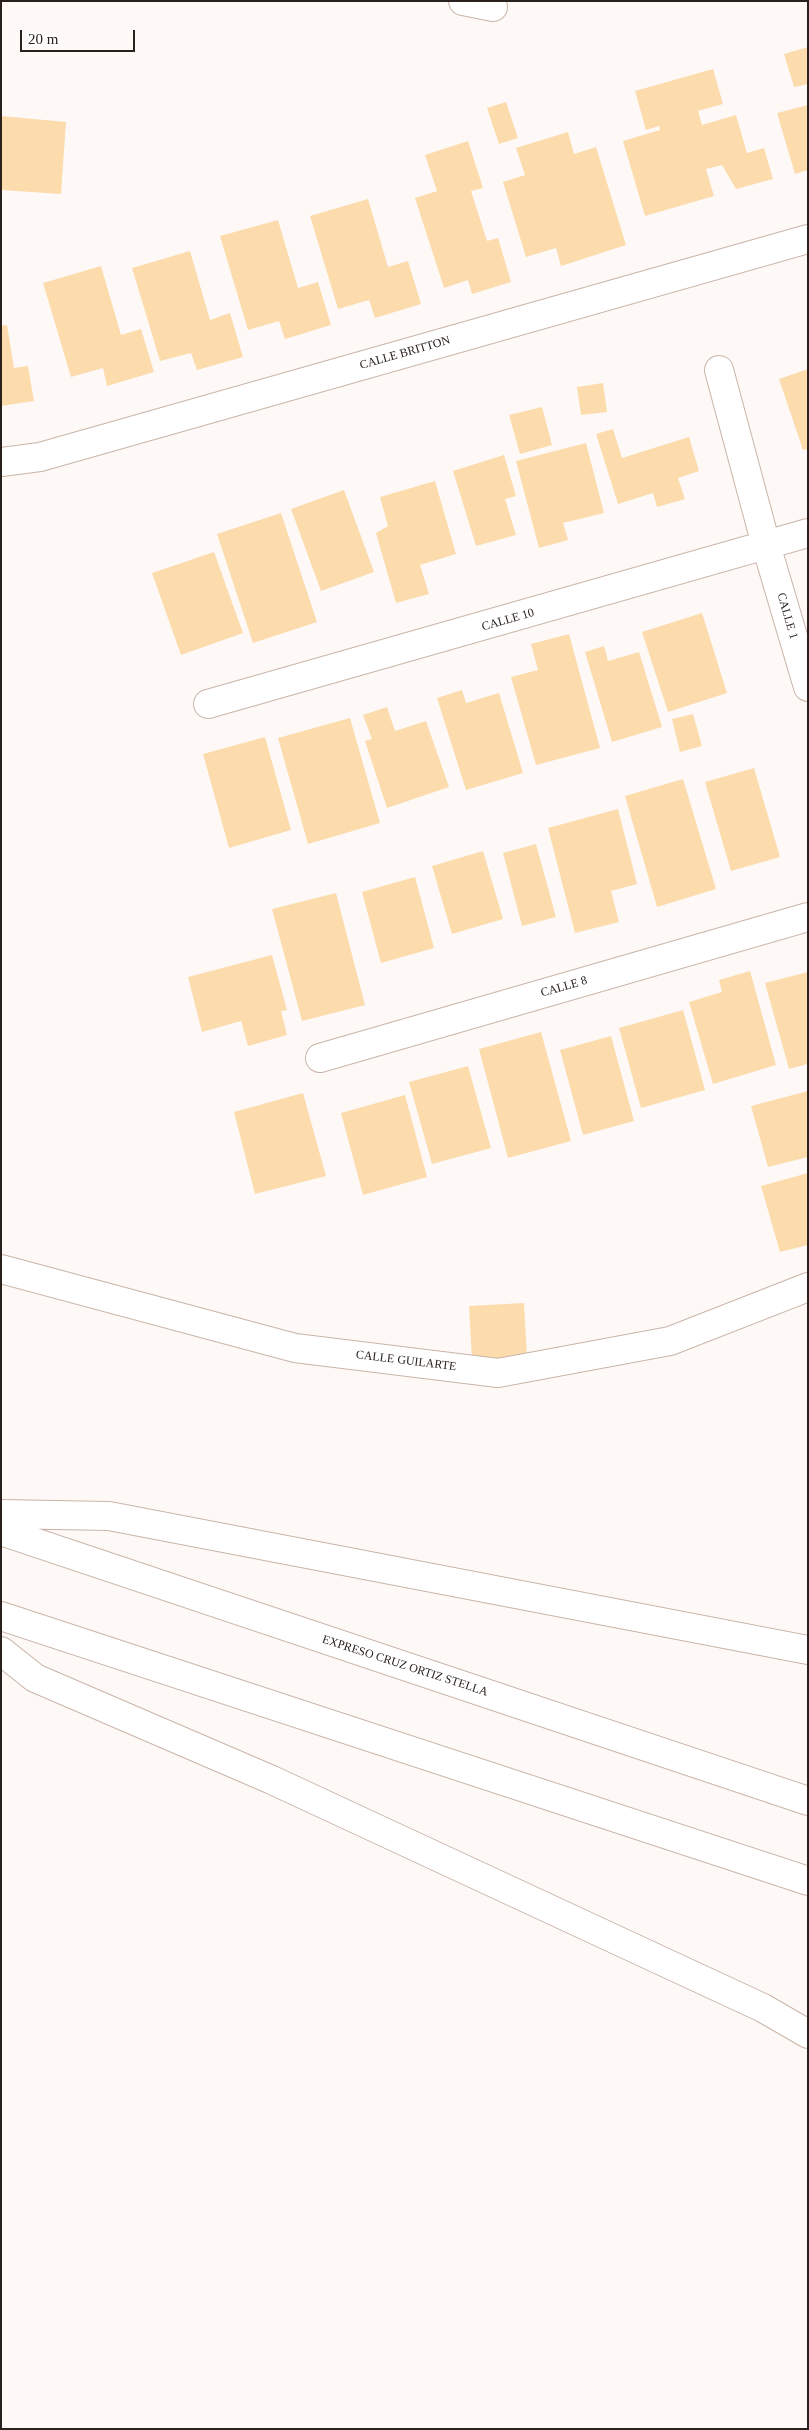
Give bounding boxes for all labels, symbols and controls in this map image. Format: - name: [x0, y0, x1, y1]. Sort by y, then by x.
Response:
- scale bar: [22, 20, 138, 52]
- text: 20 m: [28, 31, 58, 47]
- street label: CALLE BRITTON: [358, 333, 452, 373]
- street label: CALLE 1: [774, 591, 800, 641]
- street label: CALLE 10: [480, 606, 536, 634]
- street label: CALLE 8: [539, 974, 589, 1000]
- street label: CALLE GUILARTE: [355, 1348, 457, 1374]
- street label: EXPRESO CRUZ ORTIZ STELLA: [320, 1632, 490, 1700]

